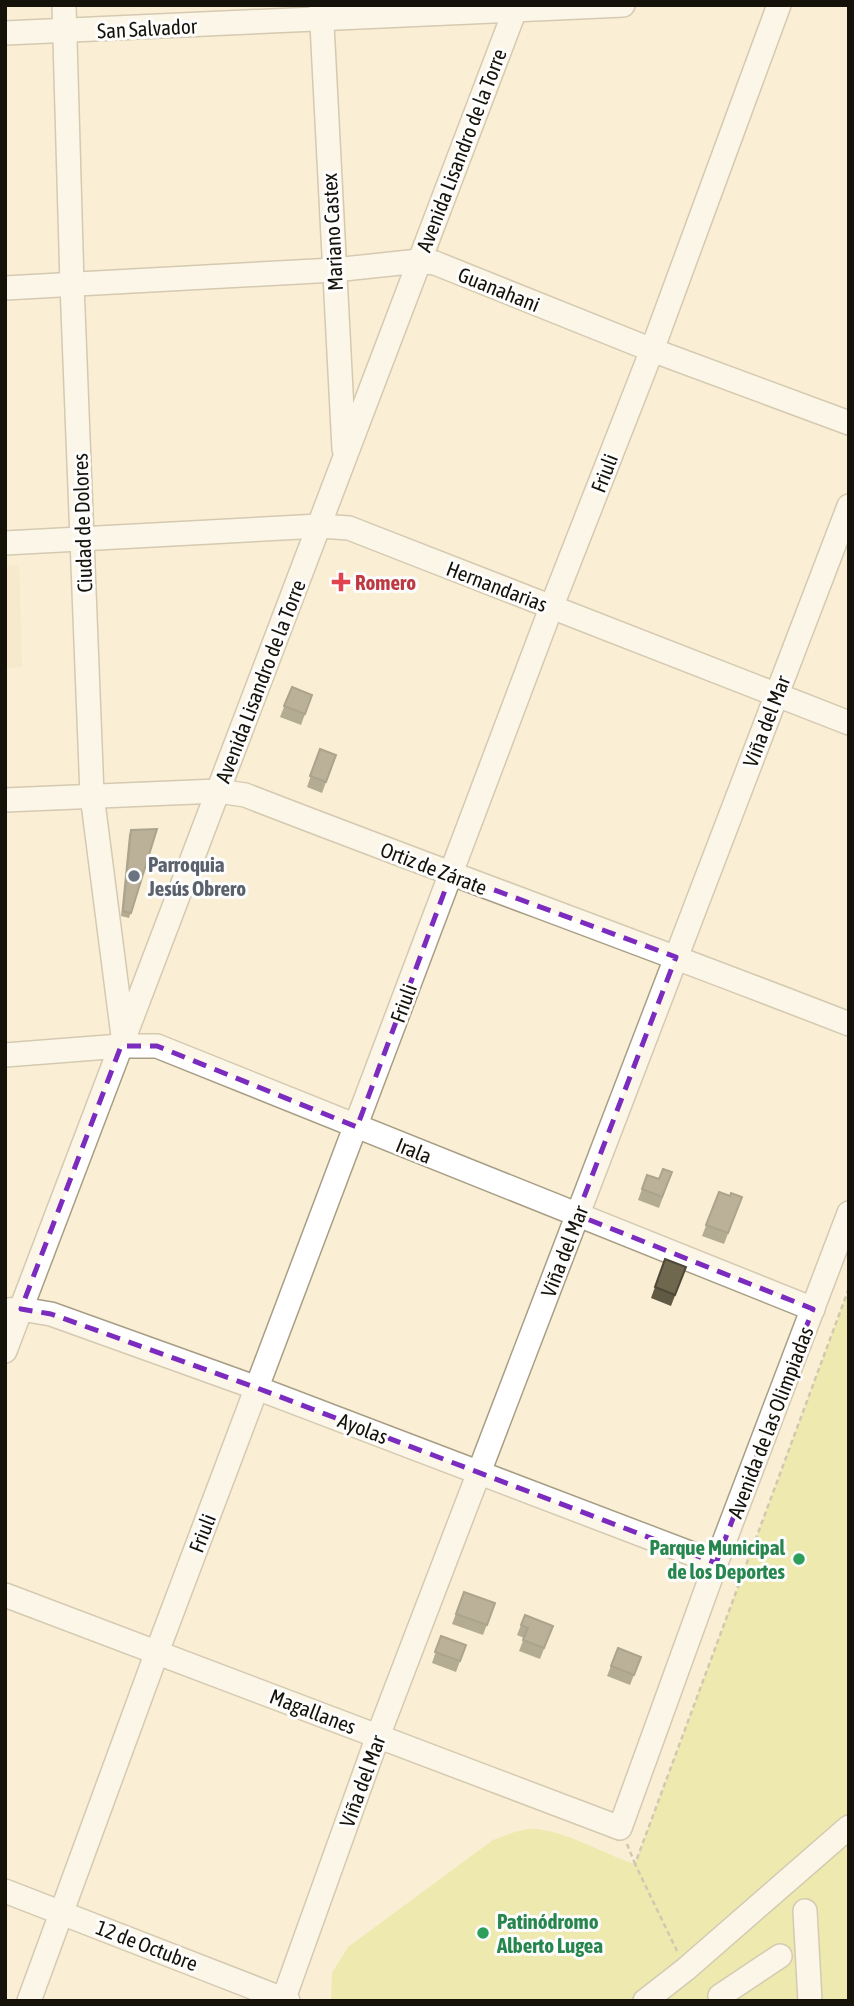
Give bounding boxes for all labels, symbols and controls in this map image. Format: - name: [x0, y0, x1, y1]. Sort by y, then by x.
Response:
- street label: San Salvador: [97, 13, 198, 43]
- street label: Avenida Lisandro de la Torre: [411, 45, 511, 255]
- street label: Mariano Castex: [317, 172, 347, 291]
- street label: Guanahani: [455, 262, 543, 316]
- street label: Friuli: [586, 450, 622, 496]
- street label: Ciudad de Dolores: [68, 453, 96, 593]
- street label: Hernandarias: [443, 556, 551, 616]
- place label: Romero: [355, 570, 416, 594]
- marker: Romero: [333, 574, 349, 590]
- street label: Avenida Lisandro de la Torre: [210, 576, 310, 786]
- street label: Viña del Mar: [738, 671, 795, 770]
- street label: Ortiz de Zárate: [377, 837, 491, 899]
- place label: Parroquia Jesús Obrero: [147, 852, 246, 900]
- marker: Parroquia Jesús Obrero: [126, 868, 142, 884]
- street label: Friuli: [385, 980, 421, 1026]
- street label: Irala: [393, 1132, 435, 1168]
- street label: Viña del Mar: [536, 1201, 593, 1300]
- street label: Avenida de las Olimpiadas: [722, 1323, 818, 1521]
- street label: Ayolas: [335, 1408, 391, 1448]
- street label: Friuli: [184, 1510, 220, 1556]
- place label: Parque Municipal de los Deportes: [650, 1535, 786, 1583]
- marker: Parque Municipal de los Deportes: [791, 1551, 807, 1567]
- street label: Magallanes: [267, 1684, 359, 1738]
- street label: Viña del Mar: [334, 1731, 390, 1830]
- place label: Patinódromo Alberto Lugea: [496, 1909, 603, 1957]
- street label: 12 de Octubre: [93, 1915, 201, 1975]
- marker: Patinódromo Alberto Lugea: [475, 1925, 491, 1941]

